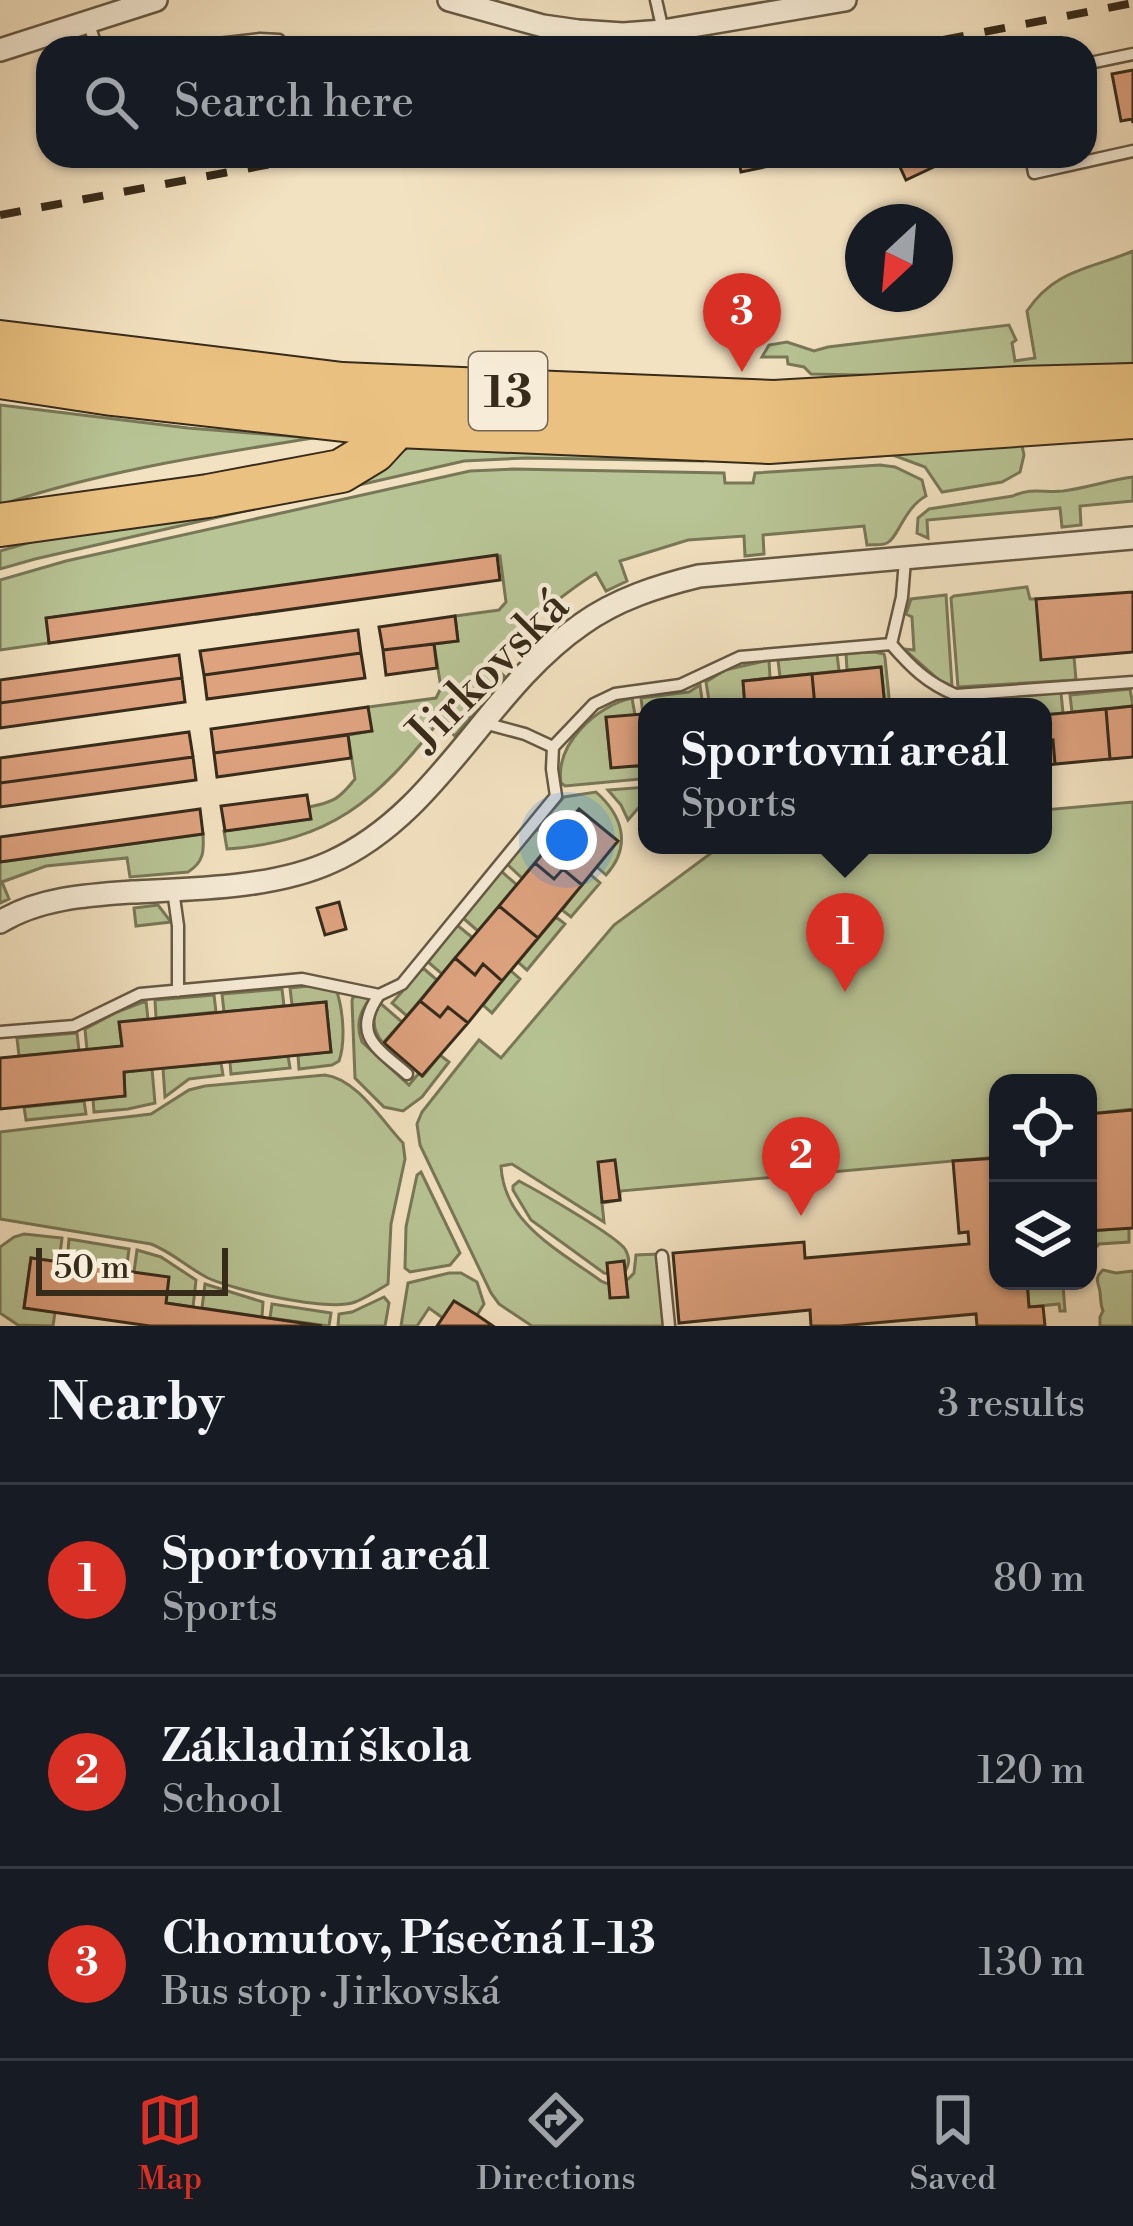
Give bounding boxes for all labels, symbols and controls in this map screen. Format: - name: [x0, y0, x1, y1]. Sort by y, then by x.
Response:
- search box: [36, 36, 1097, 168]
- icon: search: [78, 69, 144, 135]
- text: Search here: [174, 74, 414, 131]
- north arrow: [845, 204, 953, 312]
- pin: 3: [703, 273, 781, 372]
- road number: 13: [469, 352, 547, 430]
- street label: Jirkovská: [394, 577, 583, 766]
- popup: [638, 698, 1052, 854]
- text: Sportovní areál: [681, 723, 1009, 780]
- text: Sports: [681, 780, 797, 829]
- your location: [537, 810, 597, 870]
- pin: 1: [806, 893, 884, 992]
- map controls: [989, 1074, 1097, 1290]
- button: locate: [989, 1074, 1097, 1182]
- pin: 2: [762, 1117, 840, 1216]
- button: layers: [989, 1182, 1097, 1290]
- scale bar: [36, 1242, 228, 1295]
- text: 50 m: [54, 1248, 130, 1289]
- text: Nearby: [48, 1372, 224, 1436]
- text: 3 results: [937, 1380, 1085, 1429]
- text: Sportovní areál: [162, 1527, 490, 1584]
- text: 1: [78, 1555, 96, 1604]
- text: 80 m: [993, 1555, 1085, 1604]
- text: Sports: [162, 1584, 278, 1633]
- text: Základní škola: [162, 1719, 471, 1776]
- text: 2: [75, 1747, 99, 1796]
- text: 120 m: [977, 1747, 1085, 1796]
- text: School: [162, 1776, 282, 1825]
- text: Chomutov, Písečná I-13: [162, 1911, 656, 1968]
- text: 3: [75, 1939, 99, 1988]
- text: 130 m: [979, 1939, 1085, 1988]
- text: Bus stop · Jirkovská: [162, 1968, 501, 2017]
- tab: Map: [137, 2087, 203, 2200]
- tab: Directions: [477, 2087, 636, 2200]
- tab: Saved: [909, 2087, 996, 2200]

